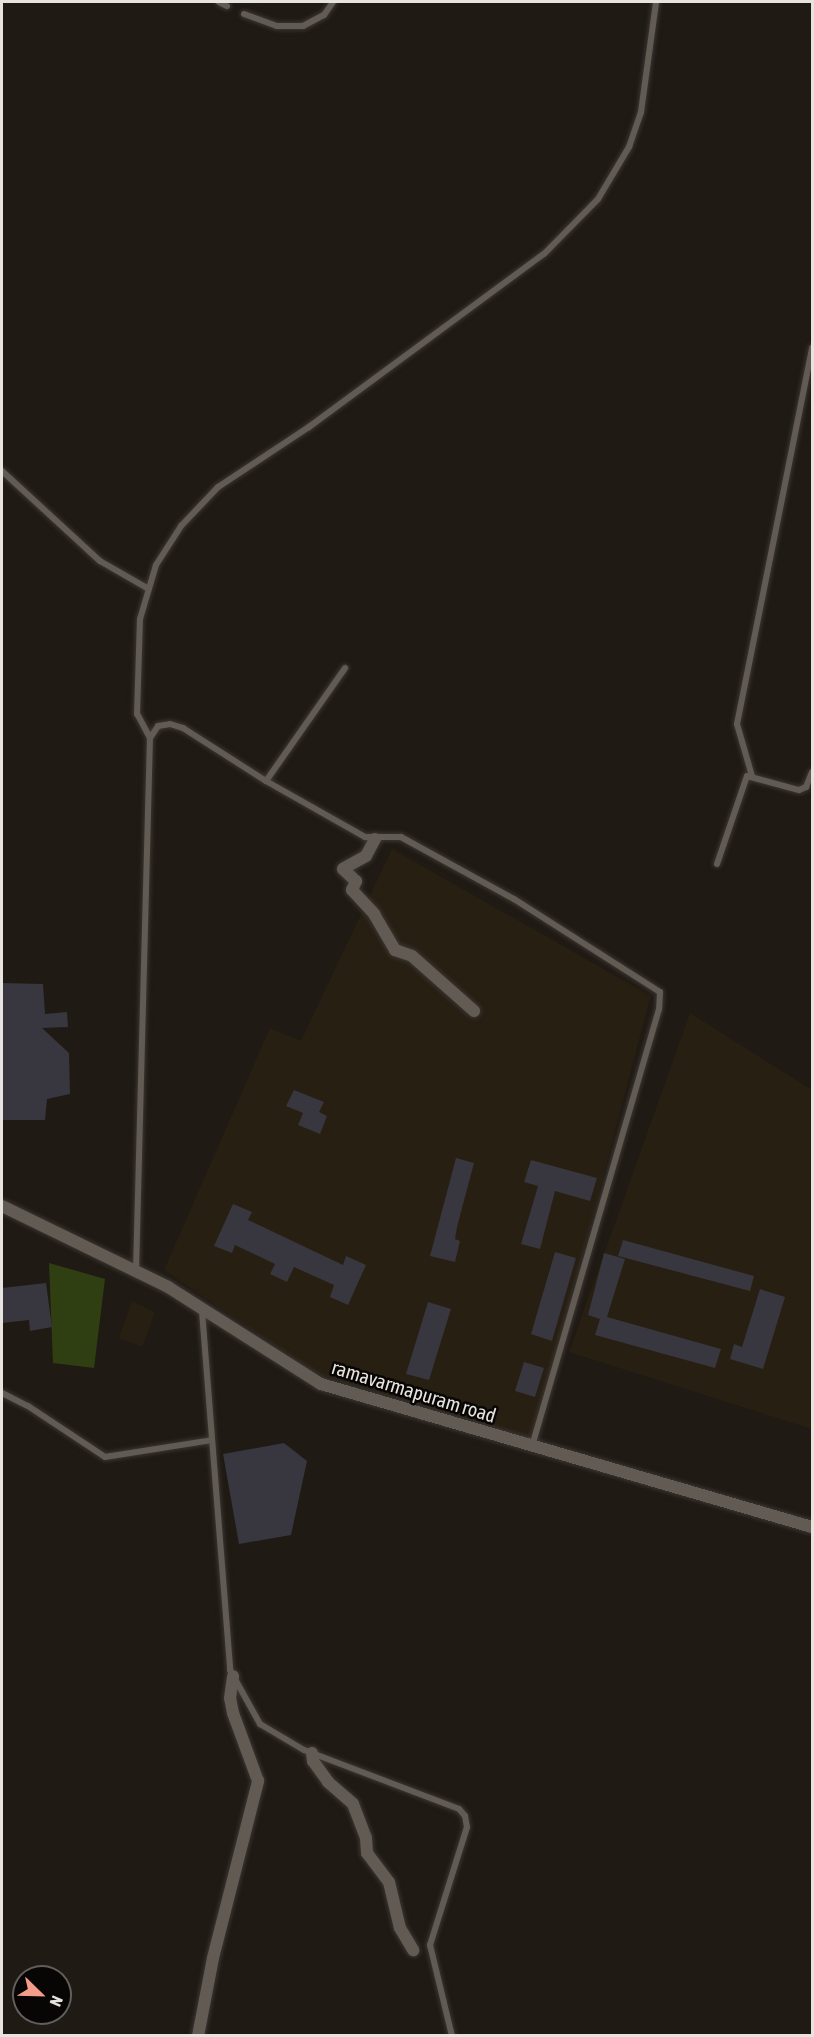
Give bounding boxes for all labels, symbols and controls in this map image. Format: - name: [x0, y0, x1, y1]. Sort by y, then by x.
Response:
- street label: ramavarmapuram road: [329, 1355, 499, 1427]
- north arrow: [12, 1965, 72, 2025]
- text: N: [47, 1993, 67, 2009]

